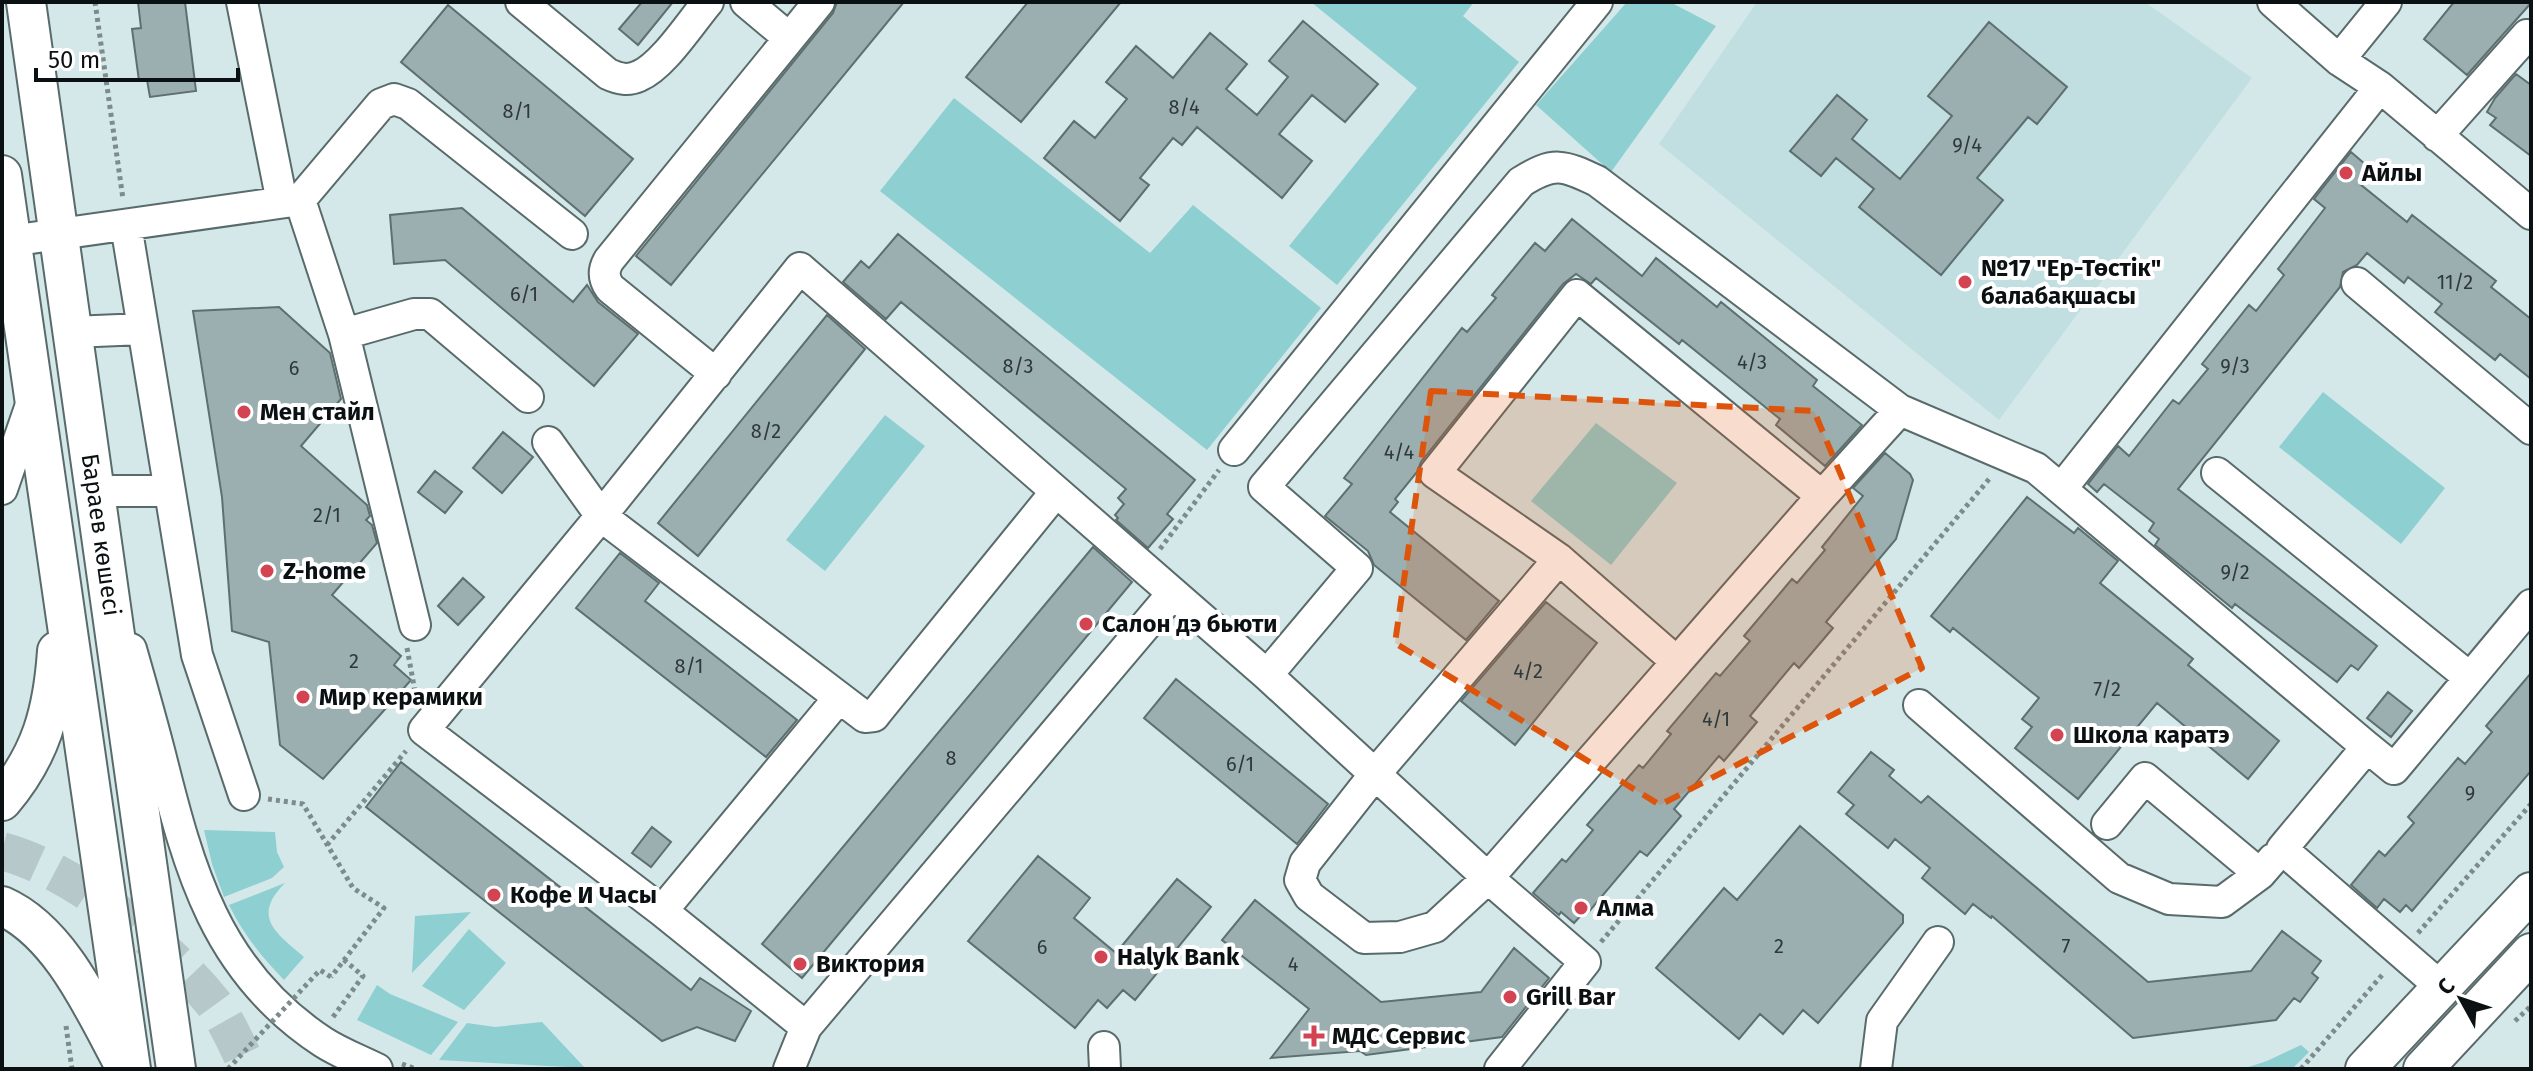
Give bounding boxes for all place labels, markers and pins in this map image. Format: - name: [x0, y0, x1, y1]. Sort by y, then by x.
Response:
- place label: Айлы: [2361, 159, 2422, 187]
- marker: Айлы: [2337, 164, 2355, 182]
- place label: №17 "Ер-Төстік" балабақшасы: [1981, 254, 2161, 310]
- marker: №17 "Ер-Төстік" балабақшасы: [1956, 273, 1974, 291]
- place label: Мен стайл: [260, 398, 375, 426]
- marker: Мен стайл: [235, 403, 253, 421]
- place label: Z-home: [283, 557, 366, 585]
- marker: Z-home: [258, 562, 276, 580]
- place label: Салон дэ бьюти: [1102, 610, 1277, 638]
- marker: Салон дэ бьюти: [1077, 615, 1095, 633]
- place label: Мир керамики: [319, 683, 483, 711]
- marker: Мир керамики: [294, 688, 312, 706]
- place label: Школа каратэ: [2073, 721, 2230, 749]
- marker: Школа каратэ: [2048, 726, 2066, 744]
- place label: Кофе И Часы: [510, 881, 657, 909]
- marker: Кофе И Часы: [485, 886, 503, 904]
- place label: Алма: [1596, 894, 1654, 922]
- marker: Алма: [1572, 899, 1590, 917]
- place label: Halyk Bank: [1117, 943, 1240, 971]
- marker: Halyk Bank: [1092, 948, 1110, 966]
- place label: Виктория: [816, 950, 925, 978]
- marker: Виктория: [791, 955, 809, 973]
- place label: Grill Bar: [1526, 983, 1616, 1011]
- marker: Grill Bar: [1501, 988, 1519, 1006]
- place label: МДС Сервис: [1332, 1022, 1466, 1050]
- marker: МДС Сервис: [1303, 1025, 1325, 1047]

